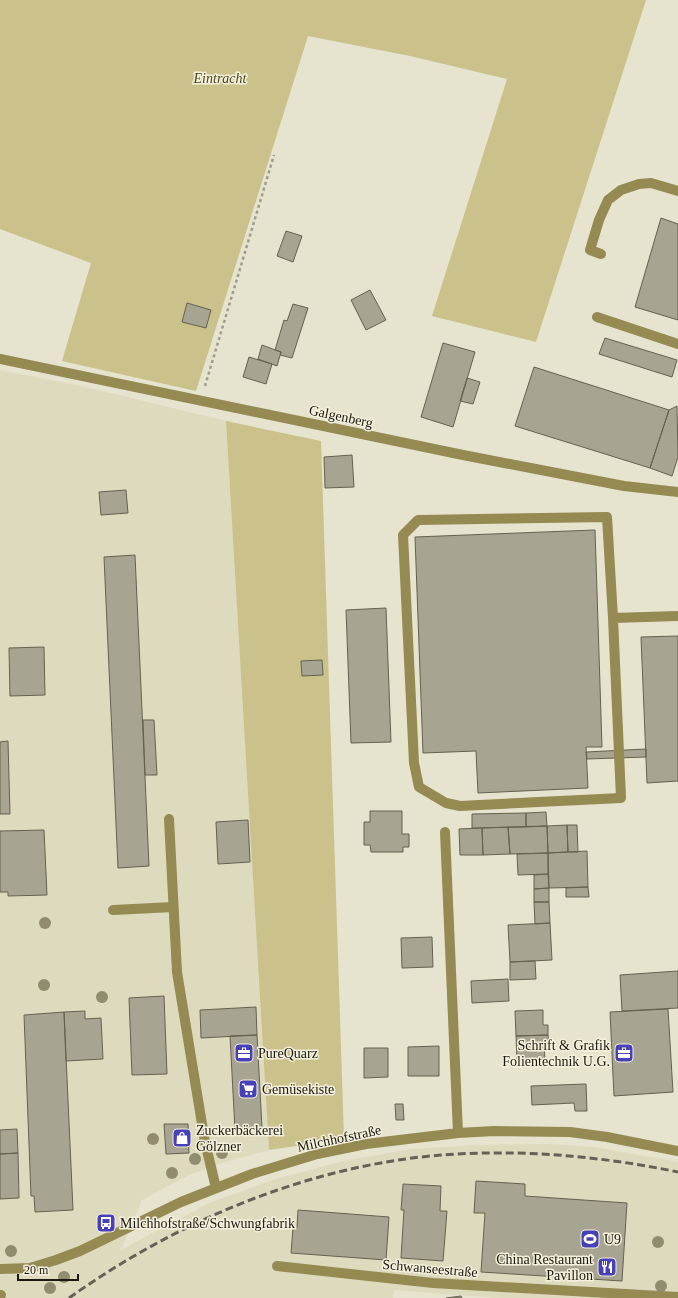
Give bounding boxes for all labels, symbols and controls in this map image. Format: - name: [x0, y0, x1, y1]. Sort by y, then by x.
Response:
- park label: Eintracht: [193, 71, 248, 86]
- street label: Galgenberg: [308, 402, 374, 431]
- place label: Schrift & Grafik Folientechnik U.G.: [502, 1038, 610, 1069]
- office icon: PureQuarz: [233, 1042, 255, 1064]
- office icon: Schrift & Grafik Folientechnik U.G.: [613, 1042, 635, 1064]
- place label: PureQuarz: [258, 1046, 318, 1061]
- supermarket icon: Gemüsekiste: [237, 1078, 259, 1100]
- place label: Gemüsekiste: [262, 1082, 334, 1097]
- street label: Milchhofstraße: [296, 1122, 382, 1155]
- place label: Zuckerbäckerei Gölzner: [196, 1123, 283, 1154]
- shop icon: Zuckerbäckerei Gölzner: [171, 1127, 193, 1149]
- bus stop icon: Milchhofstraße/Schwungfabrik: [95, 1212, 117, 1234]
- place label: Milchhofstraße/Schwungfabrik: [120, 1216, 295, 1231]
- sports icon: U9: [579, 1228, 601, 1250]
- place label: U9: [604, 1232, 621, 1247]
- place label: China Restaurant Pavillon: [496, 1252, 593, 1283]
- scale bar: [18, 1256, 78, 1282]
- restaurant icon: China Restaurant Pavillon: [596, 1256, 618, 1278]
- street label: Schwanseestraße: [382, 1257, 478, 1280]
- text: 20 m: [24, 1263, 49, 1277]

